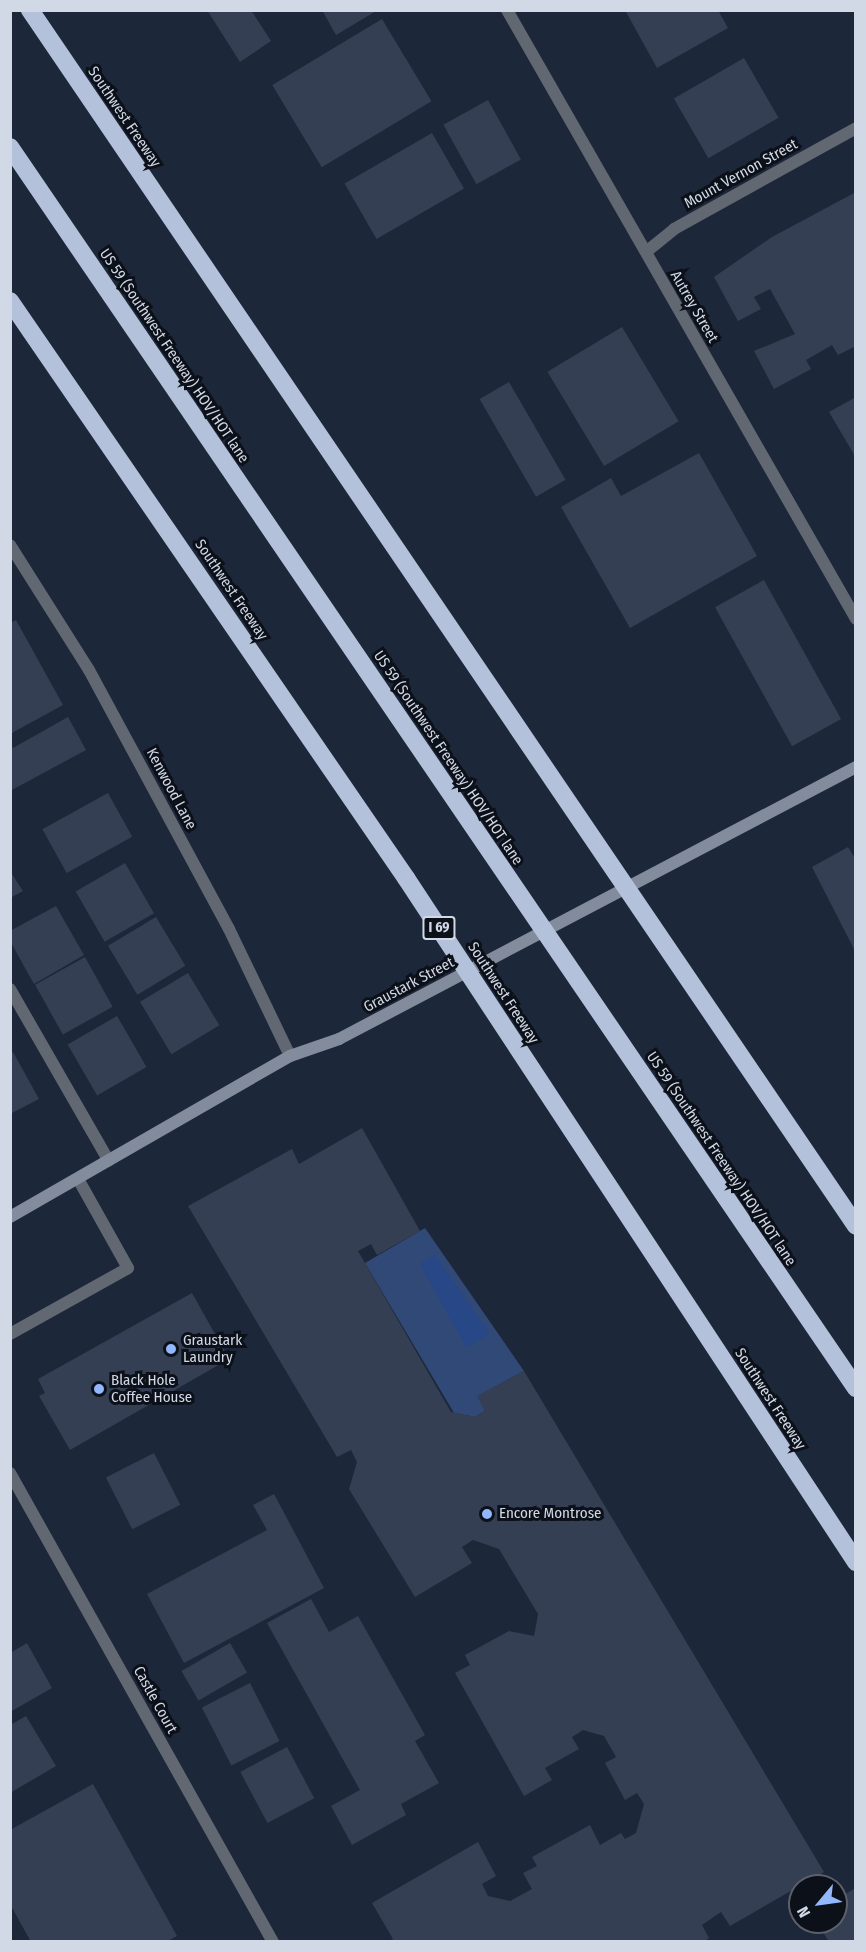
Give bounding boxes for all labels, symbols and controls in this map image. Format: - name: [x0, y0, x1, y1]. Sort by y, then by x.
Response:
- street label: Southwest Freeway: [84, 63, 164, 171]
- street label: Mount Vernon Street: [681, 135, 801, 213]
- street label: US 59 (Southwest Freeway) HOV/HOT lane: [95, 246, 253, 466]
- street label: Autrey Street: [666, 268, 722, 346]
- street label: Southwest Freeway: [191, 536, 271, 644]
- street label: US 59 (Southwest Freeway) HOV/HOT lane: [369, 648, 527, 868]
- street label: Kenwood Lane: [142, 745, 200, 833]
- road number: I 69: [421, 917, 457, 939]
- street label: Southwest Freeway: [464, 939, 542, 1047]
- street label: Graustark Street: [361, 954, 457, 1016]
- street label: US 59 (Southwest Freeway) HOV/HOT lane: [642, 1049, 800, 1269]
- place label: Graustark Laundry: [183, 1331, 242, 1366]
- marker: Graustark Laundry: [164, 1342, 178, 1356]
- street label: Southwest Freeway: [731, 1345, 809, 1453]
- place label: Black Hole Coffee House: [111, 1371, 192, 1406]
- marker: Black Hole Coffee House: [92, 1382, 106, 1396]
- place label: Encore Montrose: [499, 1505, 601, 1523]
- marker: Encore Montrose: [480, 1507, 494, 1521]
- street label: Castle Court: [129, 1663, 181, 1737]
- north arrow: [788, 1874, 848, 1934]
- text: N: [793, 1903, 814, 1921]

